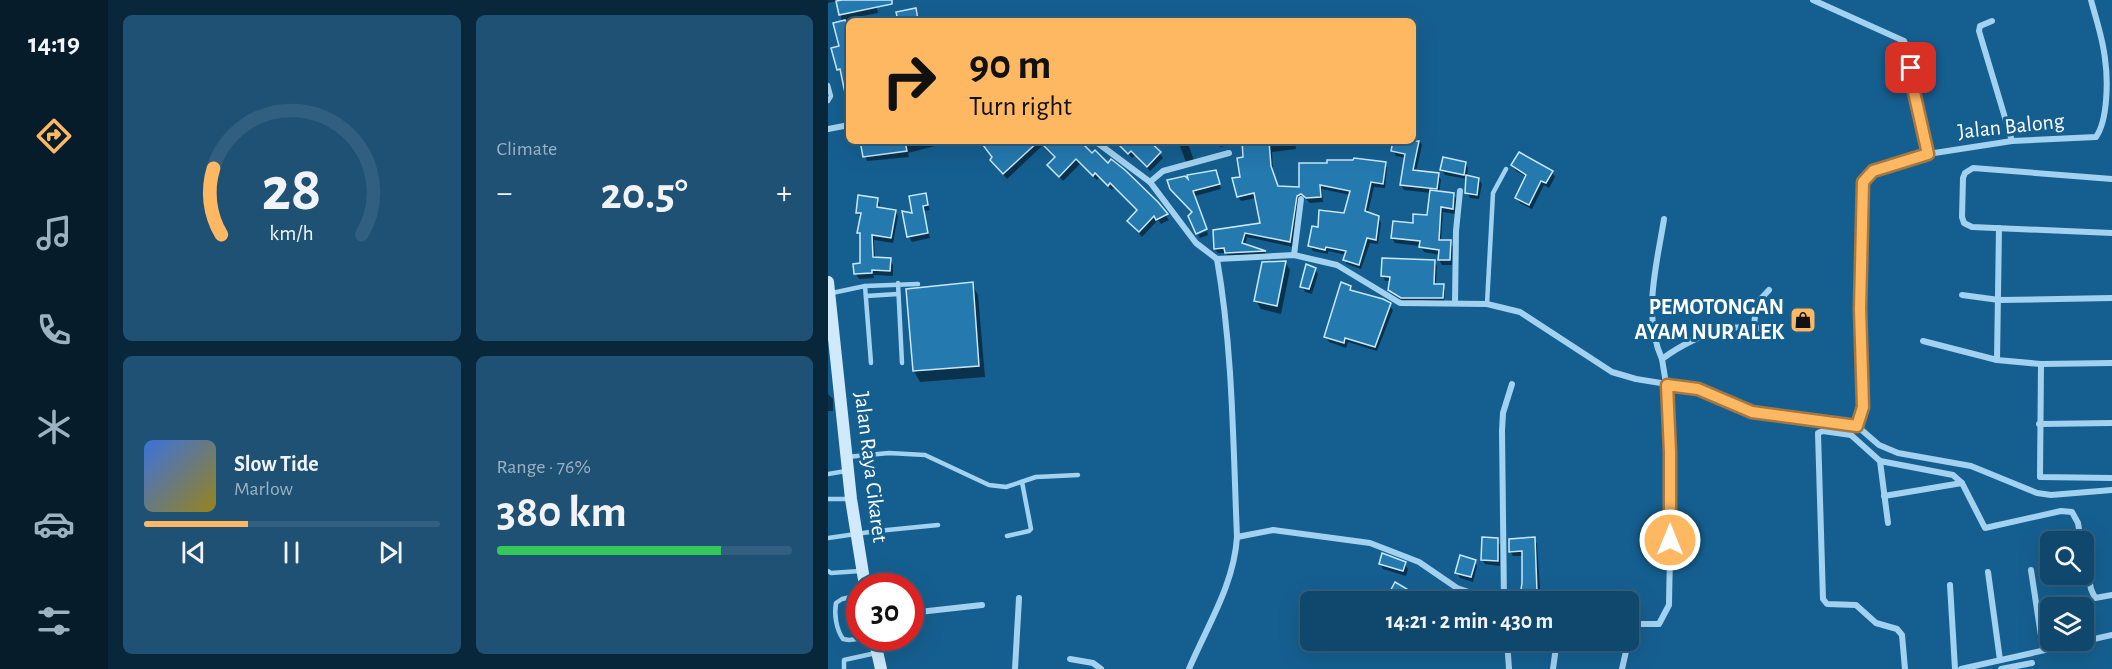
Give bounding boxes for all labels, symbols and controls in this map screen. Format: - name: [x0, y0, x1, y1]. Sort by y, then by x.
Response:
- text: 14:19: [28, 30, 80, 57]
- icon: right: [870, 42, 948, 120]
- pin: [1885, 42, 1936, 93]
- text: 90 m: [969, 44, 1051, 86]
- icon: arrive: [1894, 51, 1927, 84]
- text: Turn right: [969, 93, 1072, 120]
- street label: Jalan Balong: [1957, 109, 2066, 143]
- icon: directions: [33, 115, 75, 157]
- text: Climate: [497, 139, 557, 159]
- text: 28: [262, 159, 322, 221]
- text: 20.5°: [600, 172, 688, 217]
- text: −: [497, 177, 512, 210]
- text: +: [776, 177, 792, 210]
- icon: music: [33, 212, 75, 254]
- text: km/h: [270, 223, 314, 244]
- place label: PEMOTONGAN AYAM NUR ALEK: [1635, 296, 1785, 343]
- shop icon: PEMOTONGAN AYAM NUR ALEK: [1788, 305, 1818, 335]
- icon: phone: [33, 309, 75, 351]
- street label: Jalan Raya Cikaret: [851, 390, 891, 544]
- icon: climate: [33, 406, 75, 448]
- text: Slow Tide: [234, 453, 319, 475]
- text: Range · 76%: [497, 457, 591, 477]
- text: Marlow: [234, 479, 293, 499]
- text: 380 km: [497, 490, 627, 535]
- icon: car: [33, 503, 75, 545]
- position arrow: [1638, 508, 1702, 572]
- map controls: [2040, 531, 2094, 651]
- button: search: [2040, 531, 2094, 585]
- icon: previous: [177, 536, 210, 569]
- icon: pause: [275, 536, 308, 569]
- icon: next: [374, 536, 407, 569]
- speed limit sign: 30: [846, 573, 924, 651]
- button: layers: [2040, 597, 2094, 651]
- icon: filters: [33, 600, 75, 642]
- text: 14:21 · 2 min · 430 m: [1386, 610, 1553, 632]

